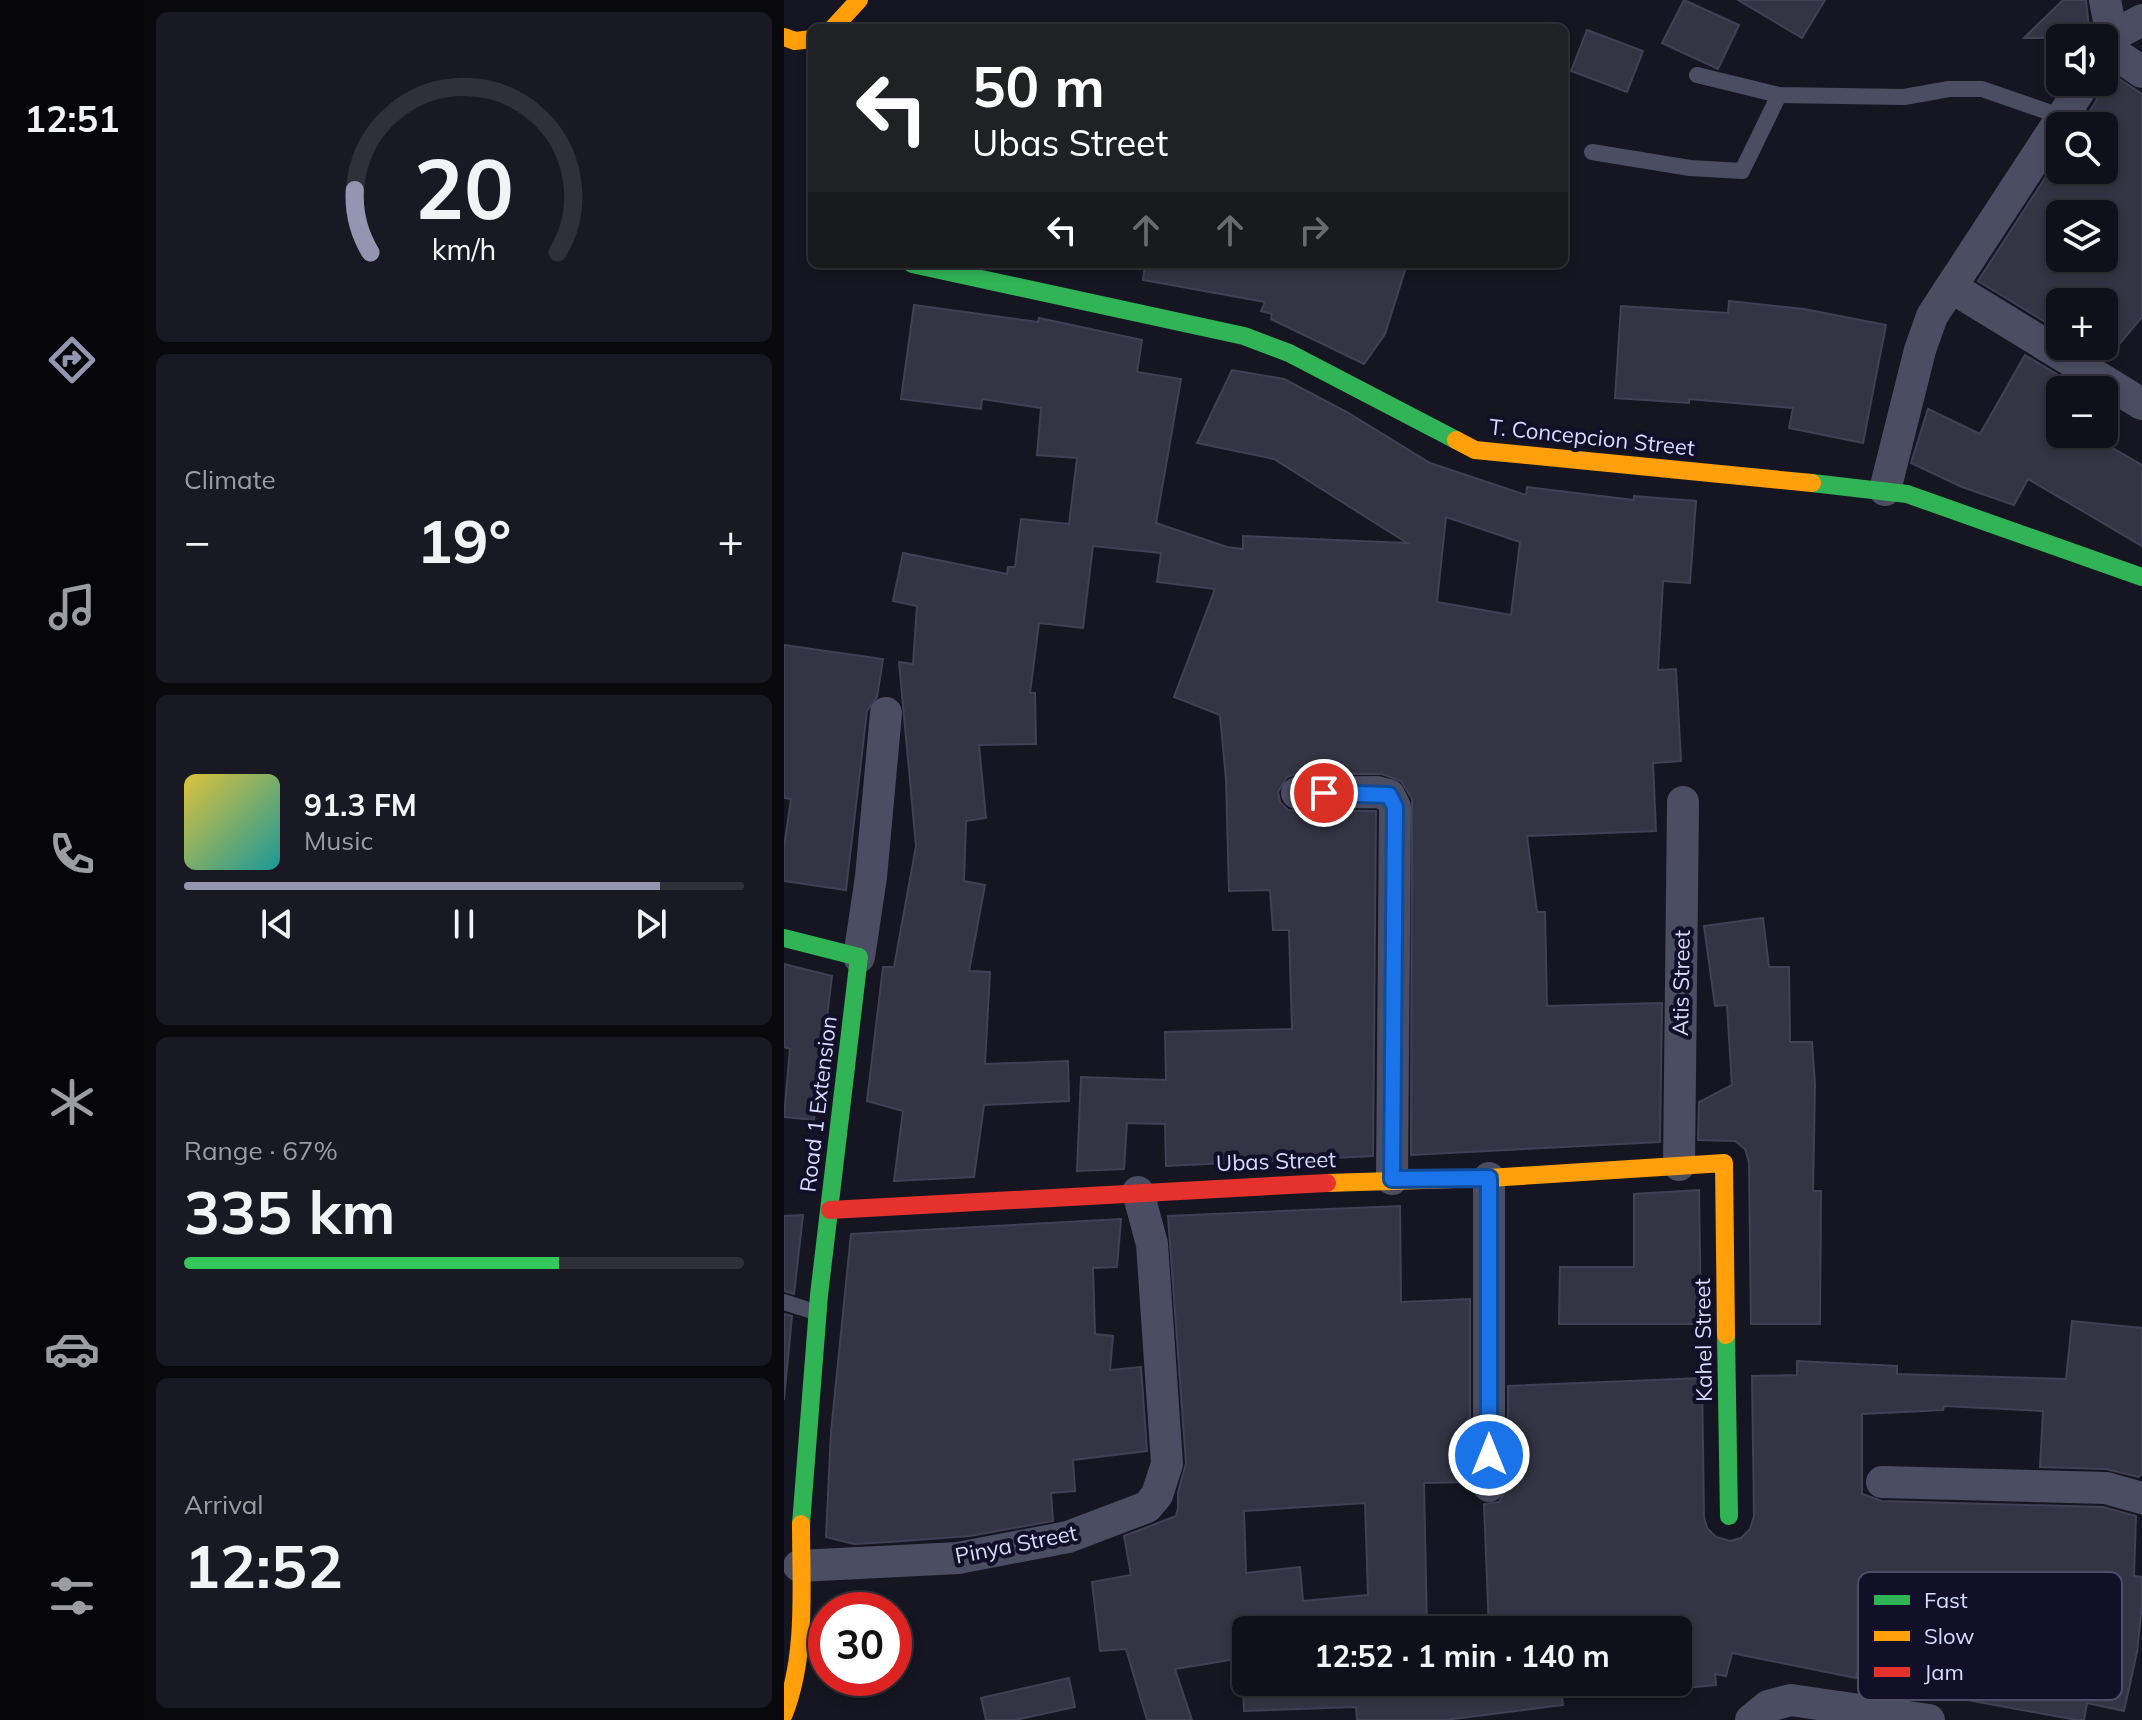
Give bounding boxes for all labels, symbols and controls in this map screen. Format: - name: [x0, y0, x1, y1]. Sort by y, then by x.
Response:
- map controls: [2046, 24, 2118, 448]
- button: sound: [2046, 24, 2118, 96]
- text: 50 m: [972, 51, 1105, 121]
- icon: left: [840, 56, 944, 160]
- text: 12:51: [24, 96, 120, 141]
- button: search: [2046, 112, 2118, 184]
- text: Ubas Street: [972, 120, 1168, 165]
- text: 20: [414, 134, 514, 239]
- button: layers: [2046, 200, 2118, 272]
- icon: left: [1040, 208, 1084, 252]
- icon: ahead: [1124, 208, 1168, 252]
- icon: ahead: [1208, 208, 1252, 252]
- icon: right: [1292, 208, 1336, 252]
- text: km/h: [432, 231, 496, 267]
- button: +: [2046, 288, 2118, 360]
- icon: directions: [44, 332, 100, 388]
- button: −: [2046, 376, 2118, 448]
- street label: T. Concepcion Street: [1488, 412, 1696, 462]
- text: Climate: [184, 463, 276, 496]
- text: 19°: [417, 503, 511, 578]
- text: −: [184, 513, 210, 568]
- text: +: [718, 513, 744, 568]
- icon: music: [44, 579, 100, 635]
- pin: [1290, 759, 1358, 827]
- icon: arrive: [1302, 771, 1346, 815]
- text: 91.3 FM: [304, 786, 417, 824]
- text: Music: [304, 824, 373, 857]
- icon: phone: [44, 826, 100, 882]
- icon: previous: [255, 902, 299, 946]
- icon: pause: [442, 902, 486, 946]
- icon: next: [629, 902, 673, 946]
- street label: Atis Street: [1666, 929, 1696, 1036]
- street label: Road 1 Extension: [793, 1014, 843, 1194]
- icon: climate: [44, 1074, 100, 1130]
- text: Range · 67%: [184, 1134, 338, 1167]
- street label: Ubas Street: [1216, 1145, 1337, 1177]
- text: 335 km: [184, 1174, 396, 1249]
- street label: Kahel Street: [1688, 1278, 1718, 1402]
- icon: car: [44, 1321, 100, 1377]
- position arrow: [1447, 1413, 1531, 1497]
- text: Arrival: [184, 1488, 264, 1521]
- street label: Pinya Street: [953, 1518, 1080, 1570]
- text: 12:52: [184, 1528, 343, 1603]
- icon: filters: [44, 1568, 100, 1624]
- legend: [1858, 1572, 2122, 1700]
- text: Fast: [1924, 1586, 1968, 1614]
- speed limit sign: 30: [808, 1592, 912, 1696]
- text: Slow: [1924, 1622, 1974, 1650]
- text: 12:52 · 1 min · 140 m: [1314, 1637, 1610, 1675]
- text: Jam: [1924, 1658, 1964, 1686]

